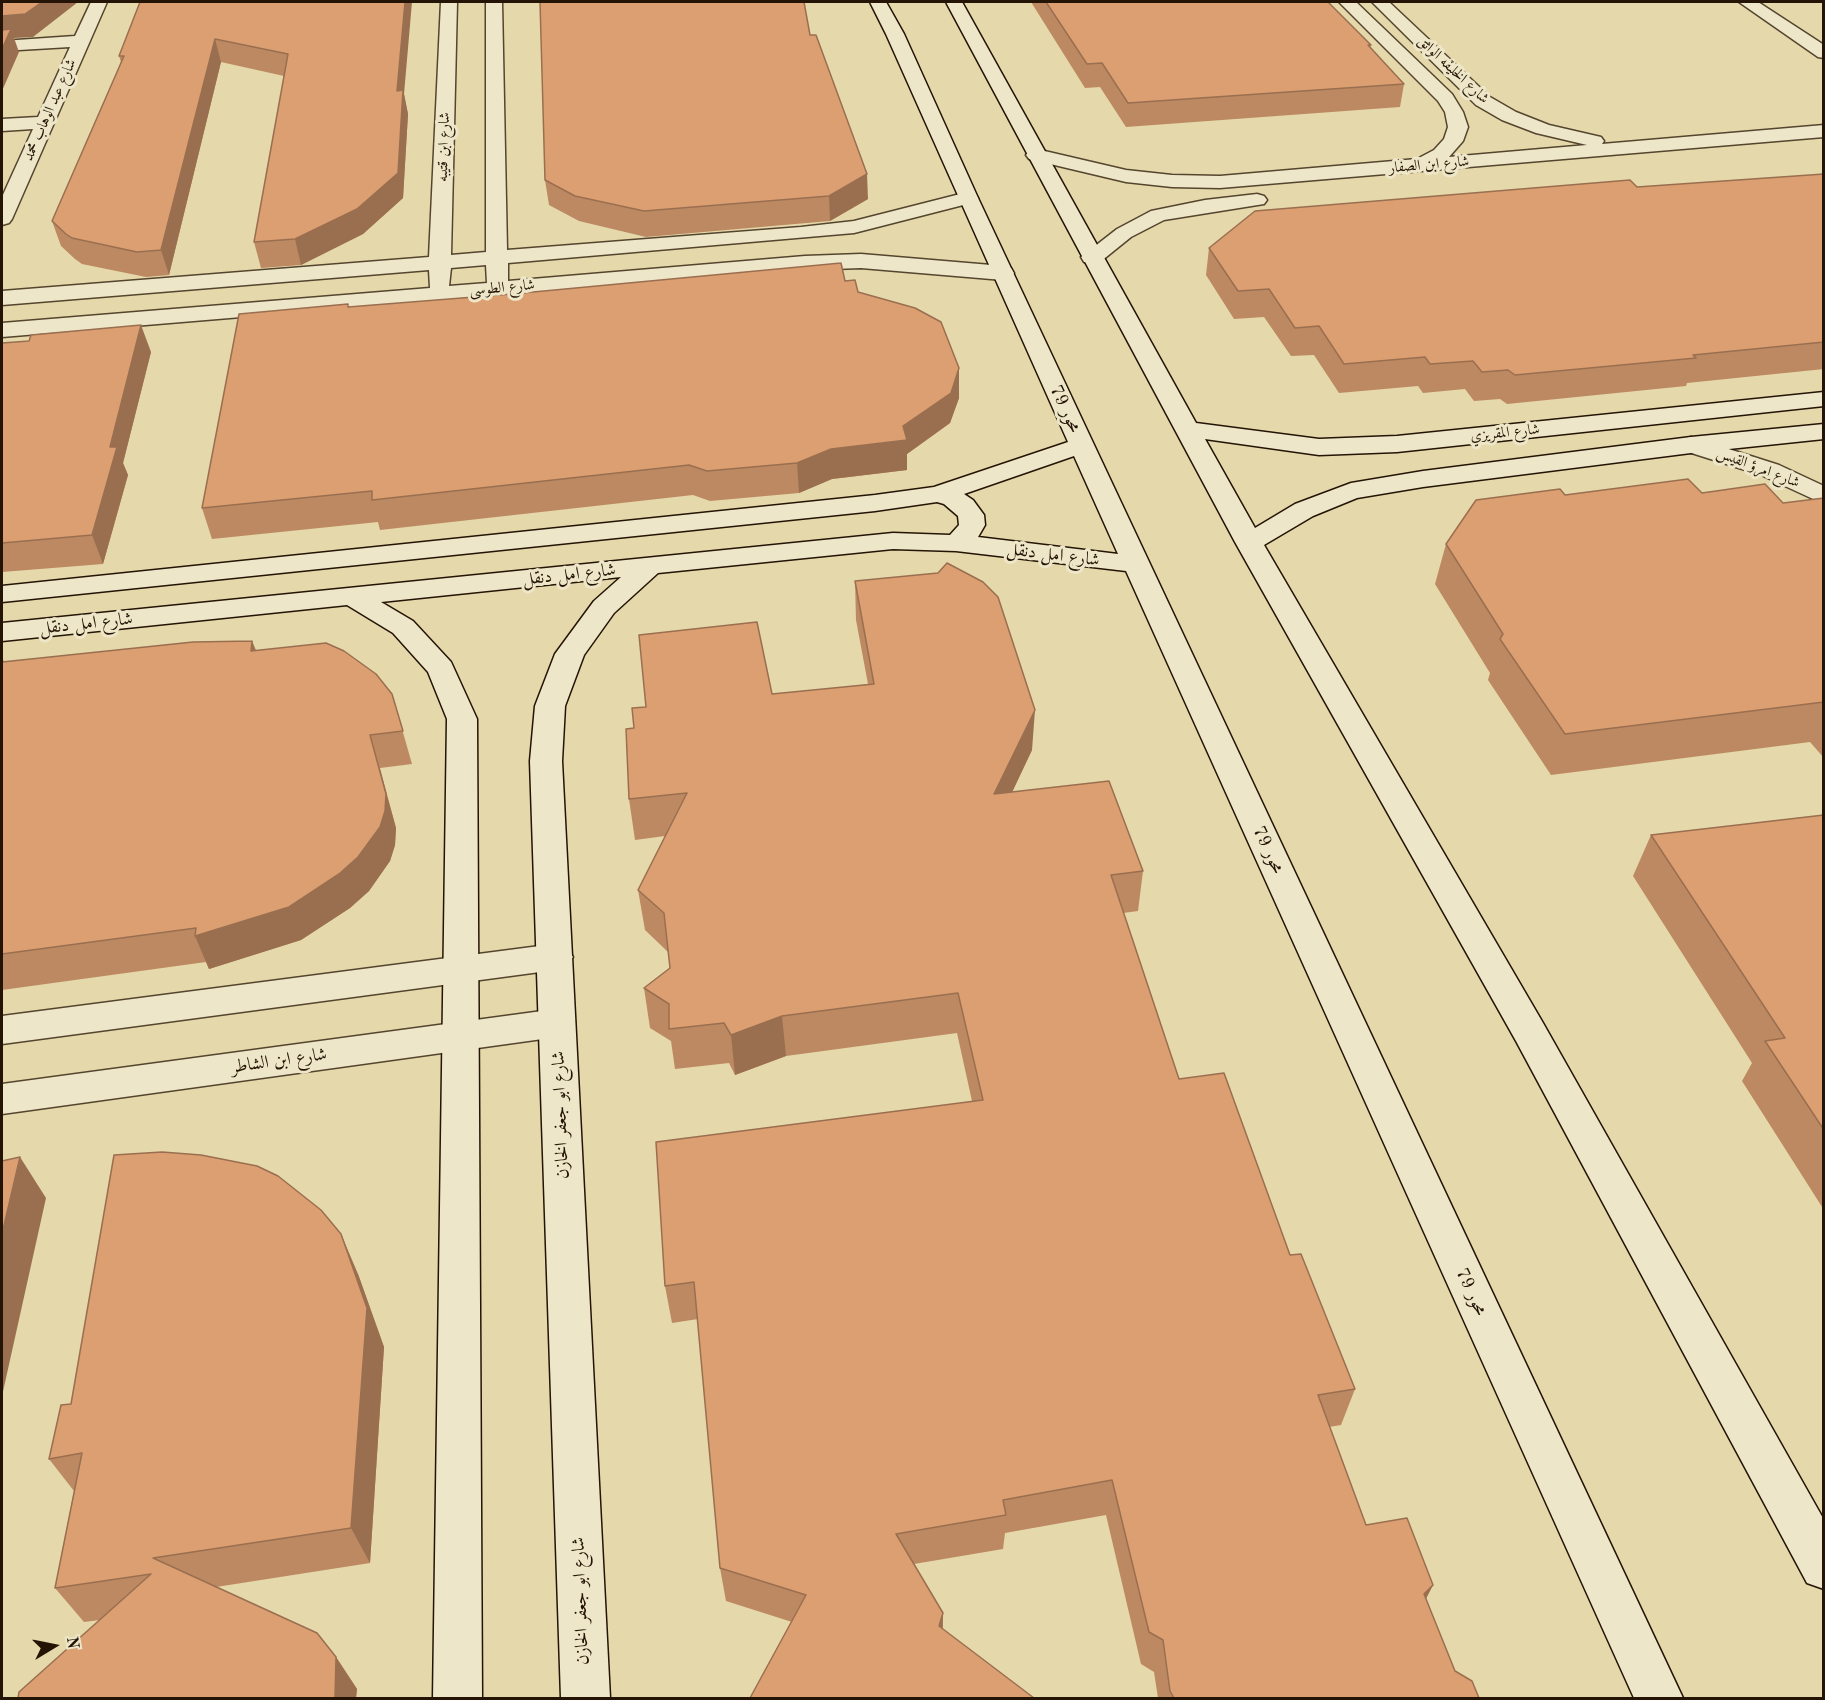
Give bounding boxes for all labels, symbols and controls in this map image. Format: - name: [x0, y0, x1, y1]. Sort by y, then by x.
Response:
- street label: شارع الخليفه الواثق: [1413, 32, 1493, 108]
- street label: شارع عبد الوهاب محمد: [19, 56, 81, 164]
- street label: شارع ابن قتيبه: [434, 112, 454, 182]
- street label: شارع ابن الصفار: [1388, 153, 1470, 177]
- street label: شارع الطوسى: [469, 276, 535, 300]
- street label: محور 79: [1045, 382, 1085, 436]
- street label: شارع المقريزي: [1470, 420, 1540, 446]
- street label: شارع امرؤ القيس: [1714, 444, 1802, 492]
- street label: شارع امل دنقل: [1005, 539, 1101, 571]
- street label: شارع امل دنقل: [521, 559, 617, 591]
- street label: شارع امل دنقل: [38, 608, 134, 640]
- street label: محور 79: [1248, 823, 1288, 877]
- street label: شارع ابن الشاطر: [230, 1044, 328, 1078]
- street label: شارع ابو جعفر الخازن: [548, 1051, 574, 1179]
- street label: محور 79: [1451, 1265, 1491, 1319]
- street label: شارع ابو جعفر الخازن: [568, 1537, 594, 1665]
- north arrow: [24, 1616, 84, 1676]
- text: N: [63, 1635, 81, 1650]

